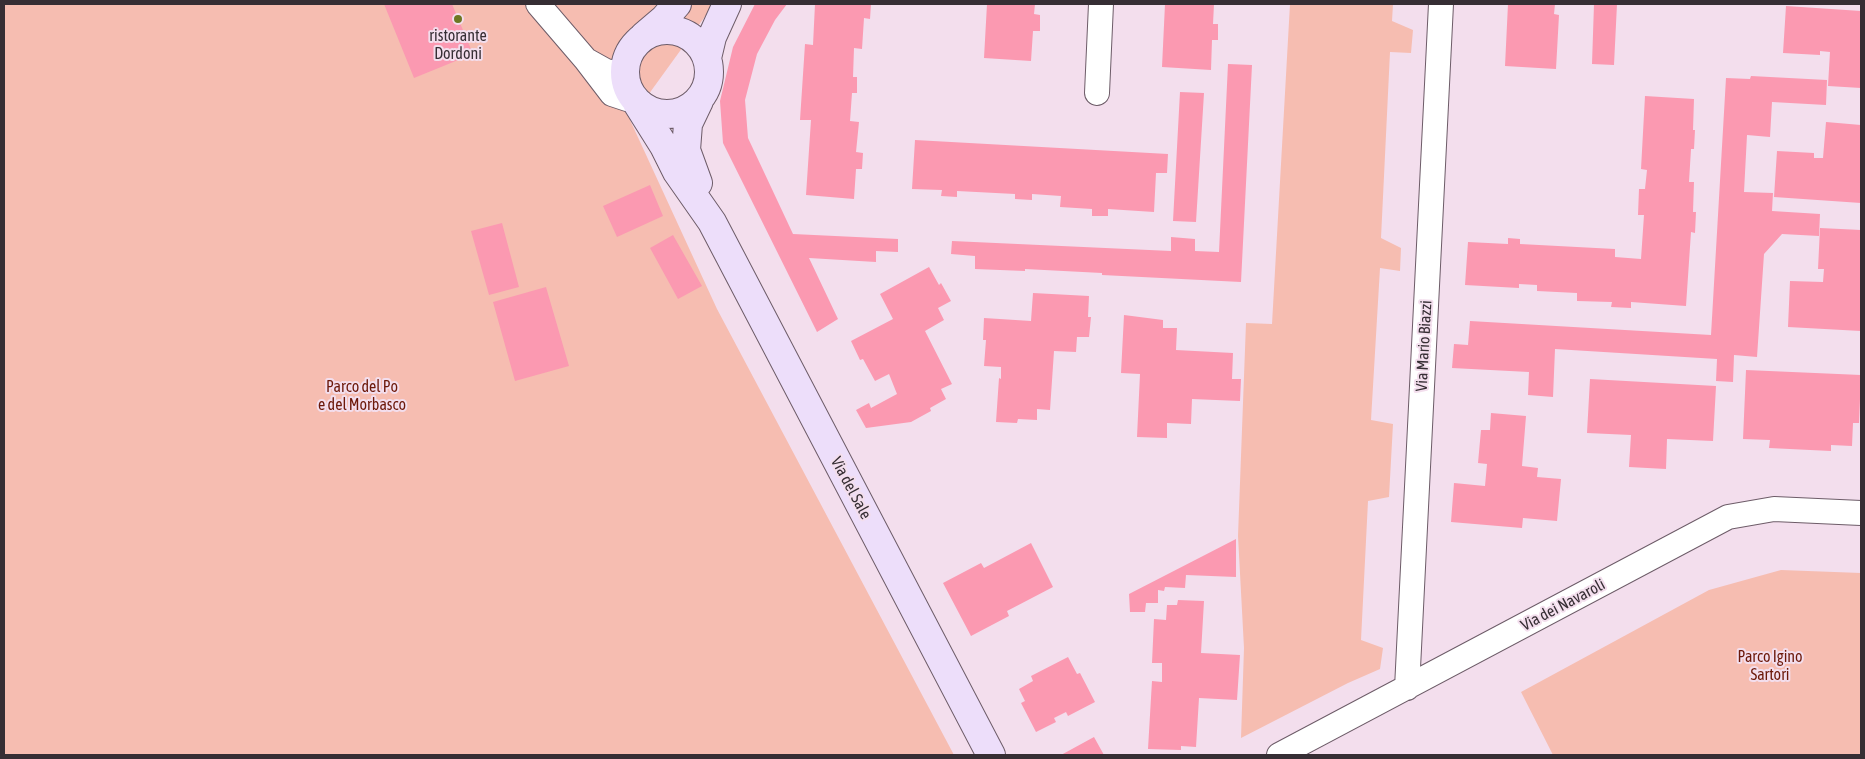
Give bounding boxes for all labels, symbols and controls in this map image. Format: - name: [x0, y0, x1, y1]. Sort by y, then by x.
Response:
- marker: ristorante Dordoni: [452, 13, 464, 25]
- place label: ristorante Dordoni: [429, 26, 487, 64]
- street label: Via Mario Biazzi: [1412, 300, 1436, 392]
- park label: Parco del Po e del Morbasco: [318, 377, 406, 415]
- street label: Via del Sale: [827, 454, 875, 522]
- street label: Via dei Navaroli: [1518, 575, 1608, 635]
- park label: Parco Igino Sartori: [1737, 647, 1803, 685]

